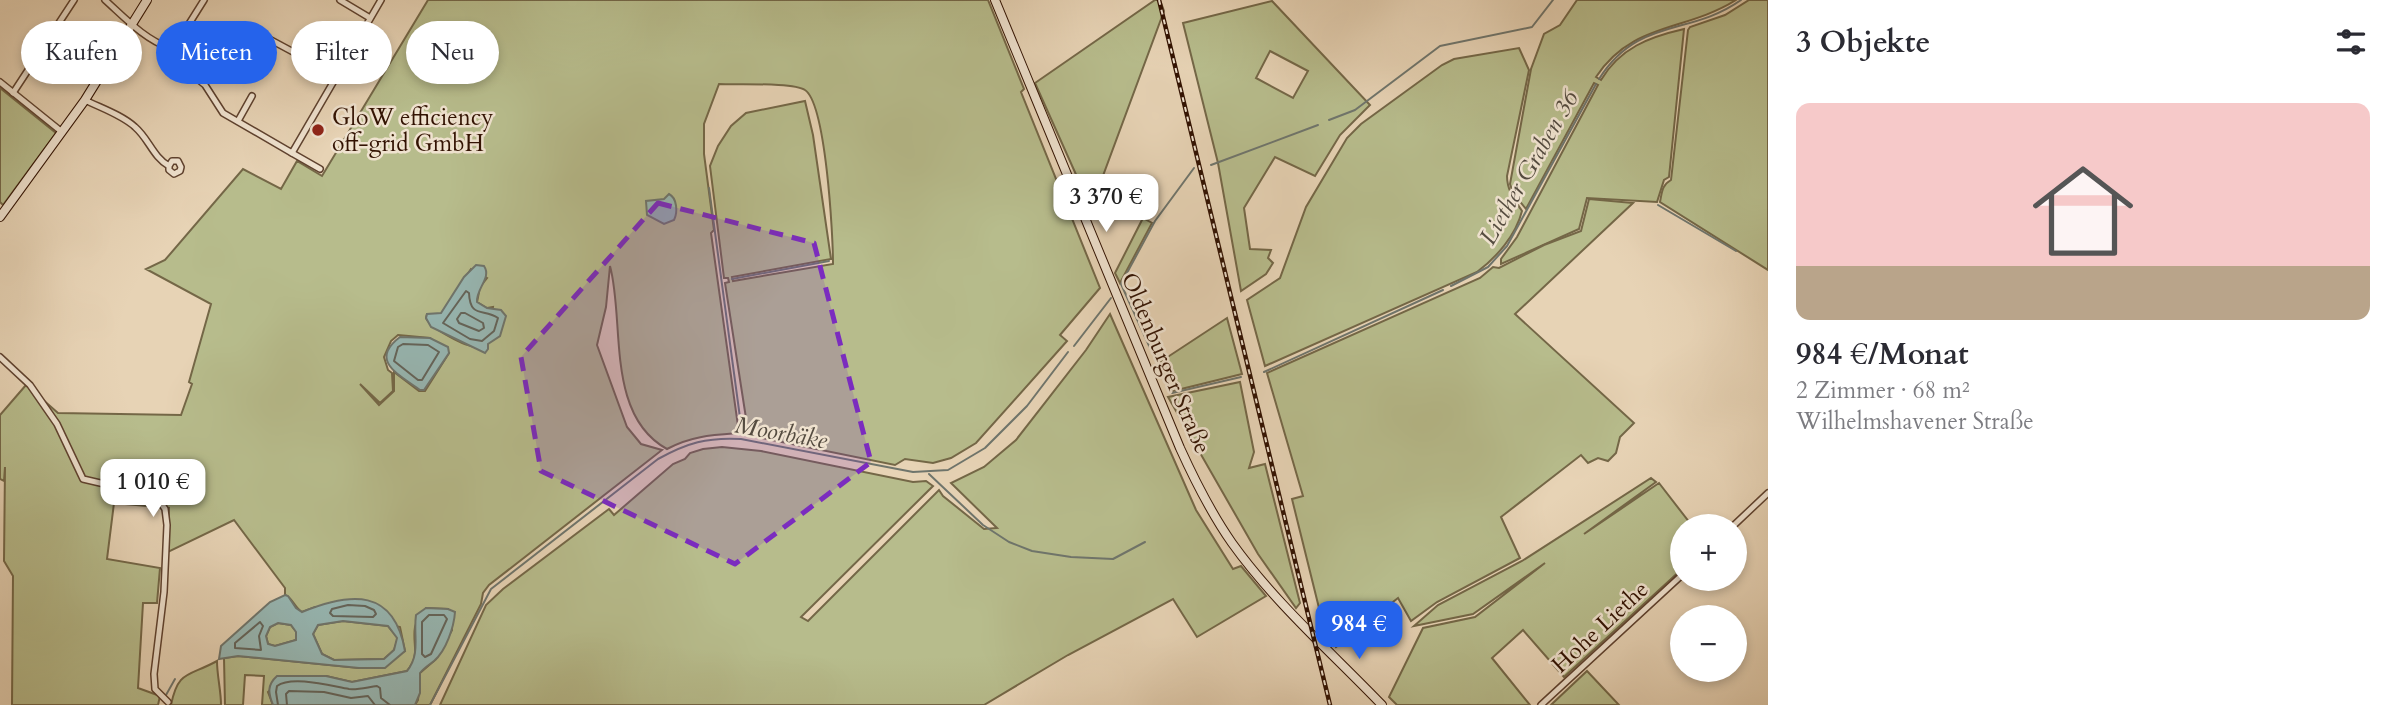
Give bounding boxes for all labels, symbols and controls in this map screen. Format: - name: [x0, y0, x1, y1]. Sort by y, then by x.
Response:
- chip: Kaufen: [21, 21, 142, 84]
- chip: Mieten: [156, 21, 277, 84]
- chip: Filter: [291, 21, 392, 84]
- chip: Neu: [406, 21, 499, 84]
- text: 3 Objekte: [1796, 22, 1930, 63]
- icon: filters: [2332, 23, 2370, 61]
- water label: Liether Graben 36: [1472, 84, 1587, 251]
- place label: GloW efficiency off-grid GmbH: [332, 102, 493, 159]
- marker: GloW efficiency off-grid GmbH: [310, 122, 326, 138]
- icon: home: [2020, 148, 2146, 274]
- pin: 3 370 €: [1041, 174, 1171, 234]
- text: 3 370 €: [1069, 181, 1143, 212]
- street label: Oldenburger Straße: [1114, 268, 1218, 458]
- text: 984 €/Monat: [1796, 334, 1968, 375]
- text: 2 Zimmer · 68 m²: [1796, 375, 1970, 406]
- text: Wilhelmshavener Straße: [1796, 406, 2034, 437]
- water label: Moorbäke: [732, 409, 831, 457]
- pin: 1 010 €: [88, 460, 218, 519]
- text: 1 010 €: [116, 466, 190, 497]
- map controls: [1670, 514, 1747, 682]
- button: +: [1670, 514, 1747, 591]
- street label: Hohe Liethe: [1545, 574, 1655, 680]
- pin: 984 €: [1310, 602, 1408, 661]
- button: −: [1670, 605, 1747, 682]
- text: 984 €: [1331, 608, 1387, 639]

